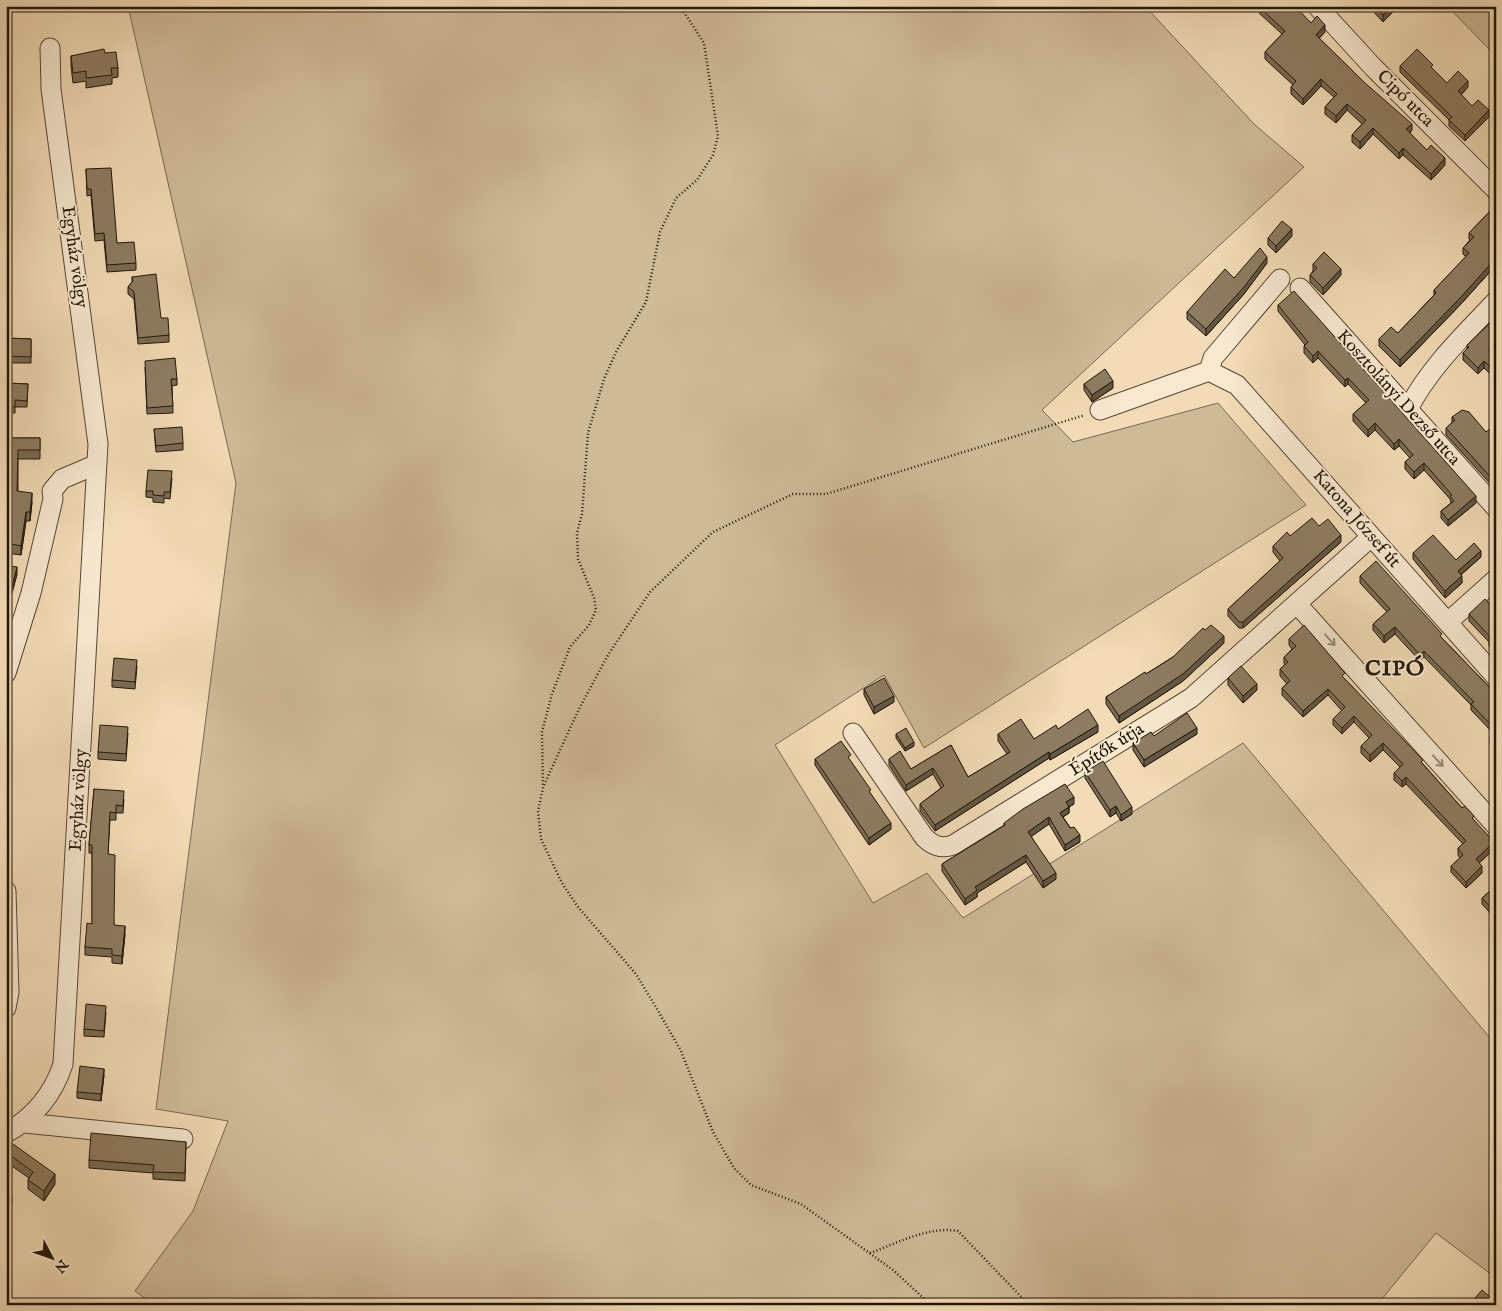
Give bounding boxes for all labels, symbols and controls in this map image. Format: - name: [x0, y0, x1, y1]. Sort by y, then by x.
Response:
- street label: Cipó utca: [1371, 65, 1439, 133]
- street label: Egyház völgy: [55, 205, 93, 310]
- street label: Kosztolányi Dezső utca: [1331, 325, 1465, 471]
- street label: Katona József út: [1307, 465, 1405, 573]
- one-way arrow: [1324, 634, 1335, 647]
- district label: CIPÓ: [1365, 655, 1425, 683]
- street label: Építők útja: [1064, 716, 1149, 782]
- street label: Egyház völgy: [65, 748, 93, 852]
- one-way arrow: [1432, 755, 1444, 768]
- north arrow: [28, 1234, 78, 1284]
- text: N: [50, 1255, 72, 1276]

